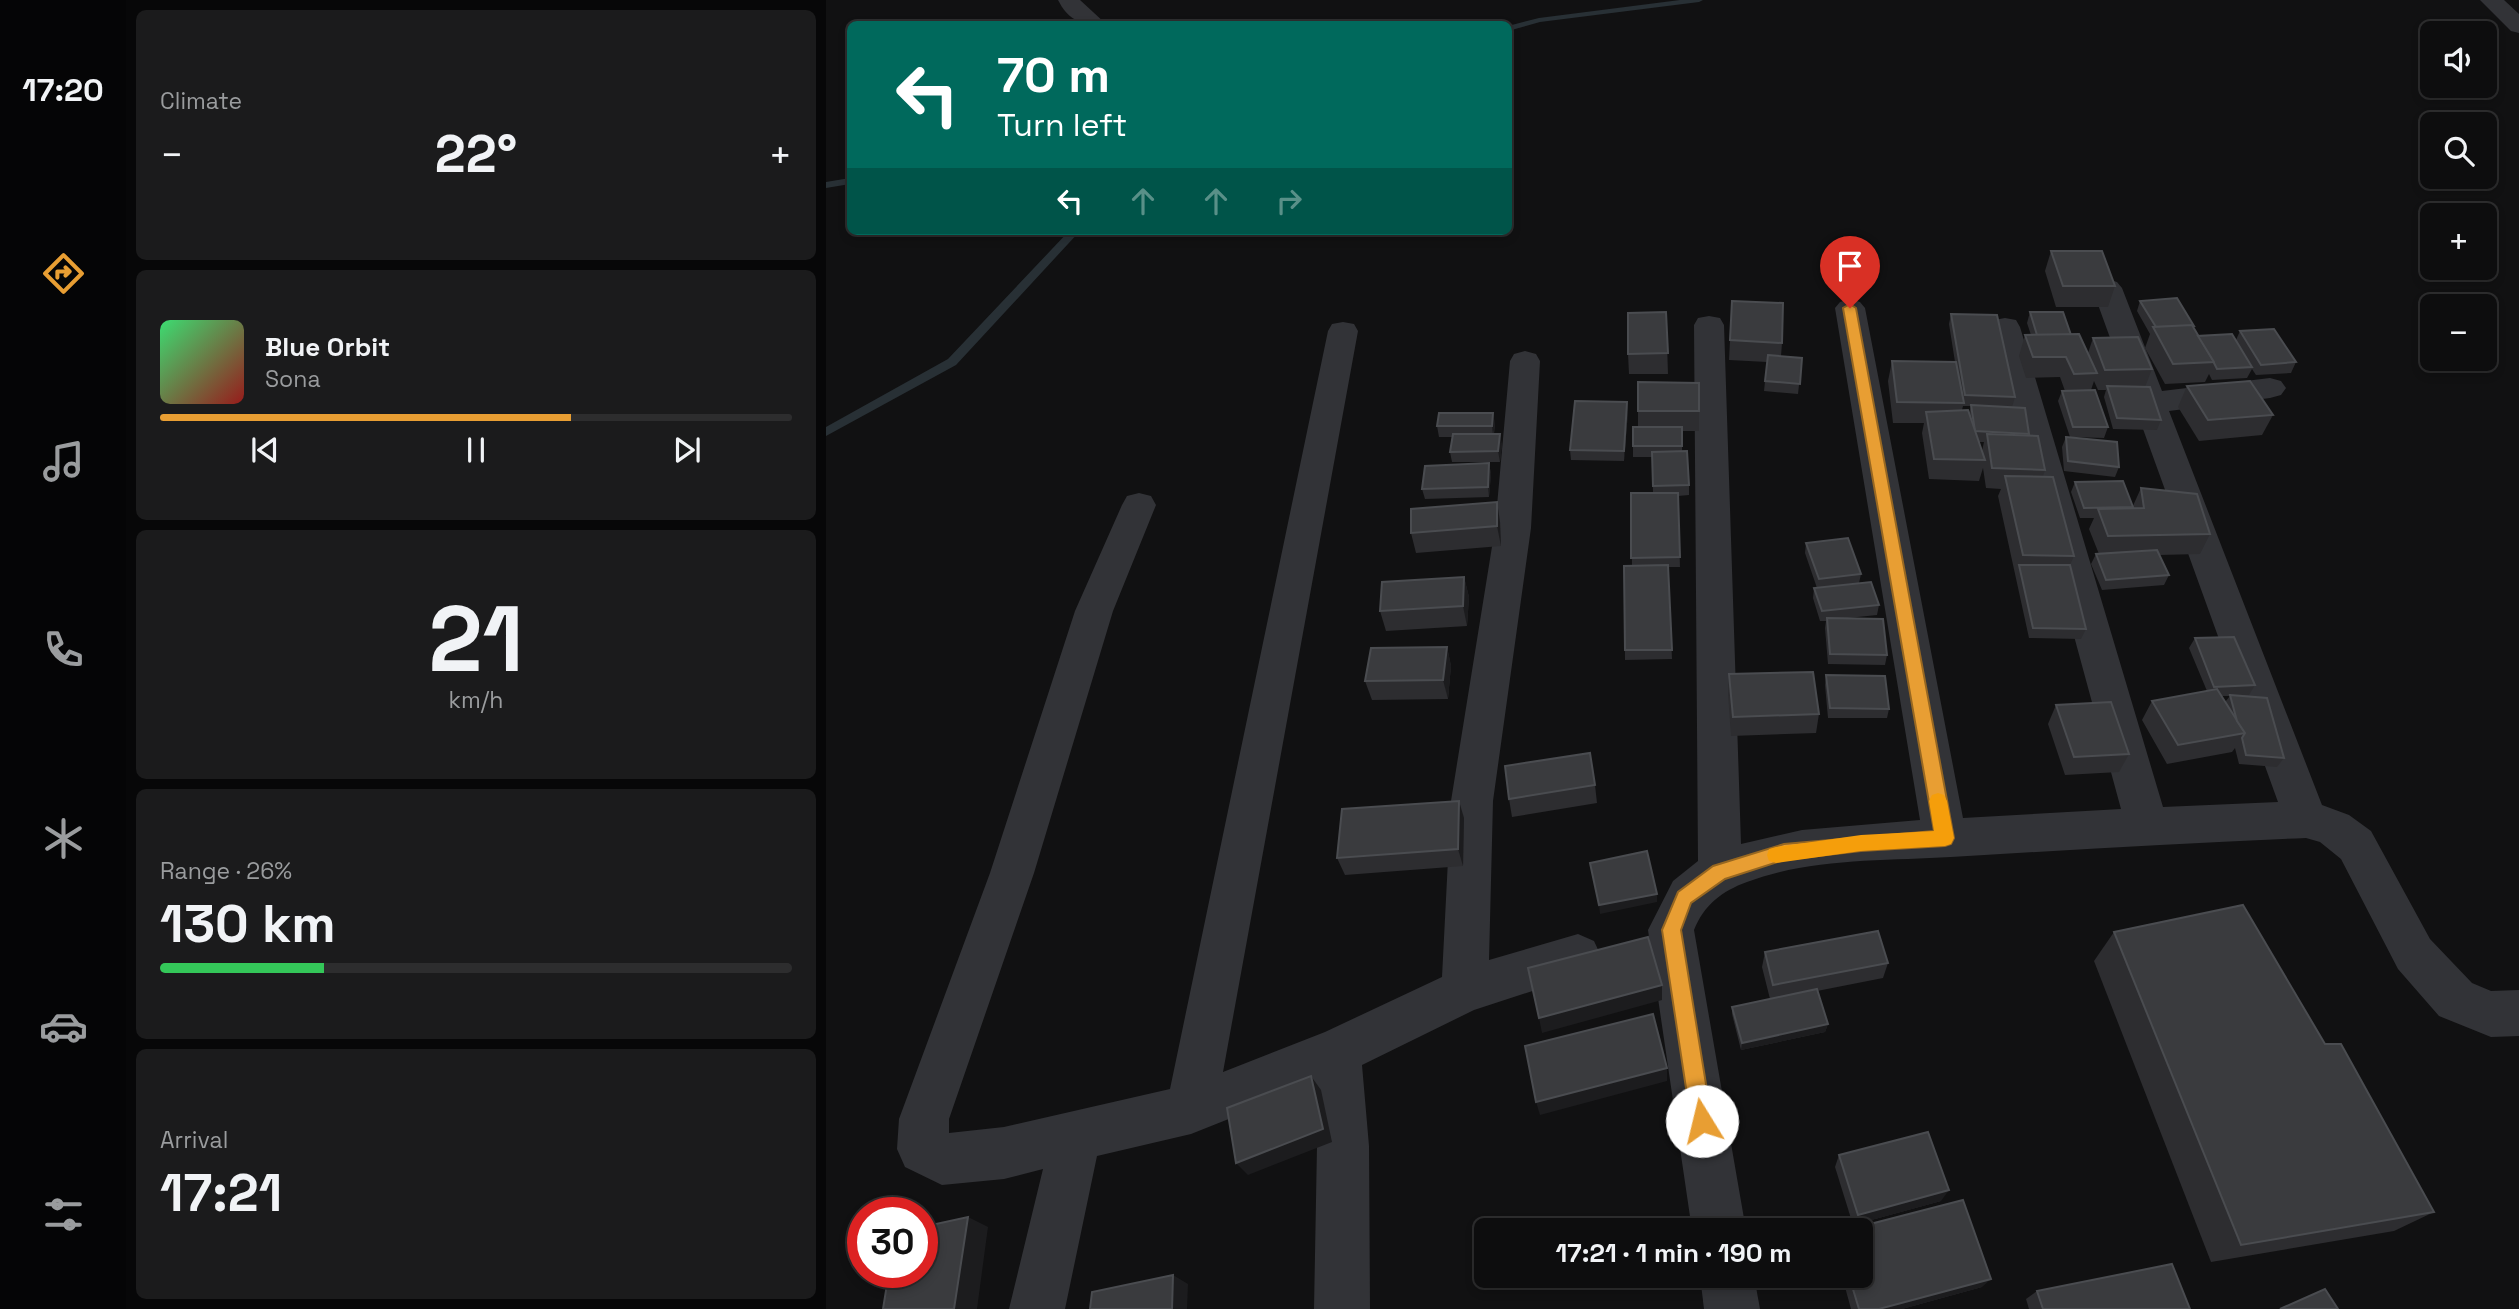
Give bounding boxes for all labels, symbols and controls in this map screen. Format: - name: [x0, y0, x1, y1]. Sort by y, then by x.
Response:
- map controls: [2420, 21, 2497, 371]
- button: sound: [2420, 21, 2497, 98]
- text: 70 m: [997, 44, 1110, 106]
- icon: left: [882, 49, 973, 140]
- text: 17:20: [22, 70, 104, 110]
- text: Climate: [160, 86, 242, 116]
- text: Turn left: [997, 105, 1127, 145]
- button: search: [2420, 112, 2497, 189]
- text: 22°: [435, 121, 517, 187]
- text: −: [160, 131, 184, 179]
- text: +: [768, 131, 792, 179]
- icon: left: [1051, 182, 1089, 220]
- icon: ahead: [1124, 182, 1162, 220]
- icon: ahead: [1197, 182, 1235, 220]
- icon: right: [1270, 182, 1308, 220]
- button: +: [2420, 203, 2497, 280]
- pin: [1820, 236, 1880, 308]
- icon: arrive: [1831, 247, 1869, 285]
- icon: directions: [39, 249, 88, 298]
- button: −: [2420, 294, 2497, 371]
- text: Blue Orbit: [265, 330, 390, 364]
- text: Sona: [265, 364, 321, 394]
- icon: previous: [246, 431, 284, 469]
- icon: pause: [457, 431, 495, 469]
- icon: next: [668, 431, 706, 469]
- icon: music: [39, 437, 88, 486]
- text: 21: [428, 581, 524, 698]
- icon: phone: [39, 625, 88, 674]
- text: km/h: [449, 685, 503, 715]
- icon: climate: [39, 814, 88, 863]
- text: Range · 26%: [160, 856, 292, 886]
- text: 130 km: [160, 891, 336, 957]
- icon: car: [39, 1002, 88, 1051]
- position arrow: [1665, 1084, 1739, 1158]
- text: Arrival: [160, 1125, 228, 1155]
- text: 17:21: [160, 1160, 282, 1226]
- icon: filters: [39, 1190, 88, 1239]
- speed limit sign: 30: [847, 1197, 938, 1288]
- text: 17:21 · 1 min · 190 m: [1556, 1236, 1791, 1270]

